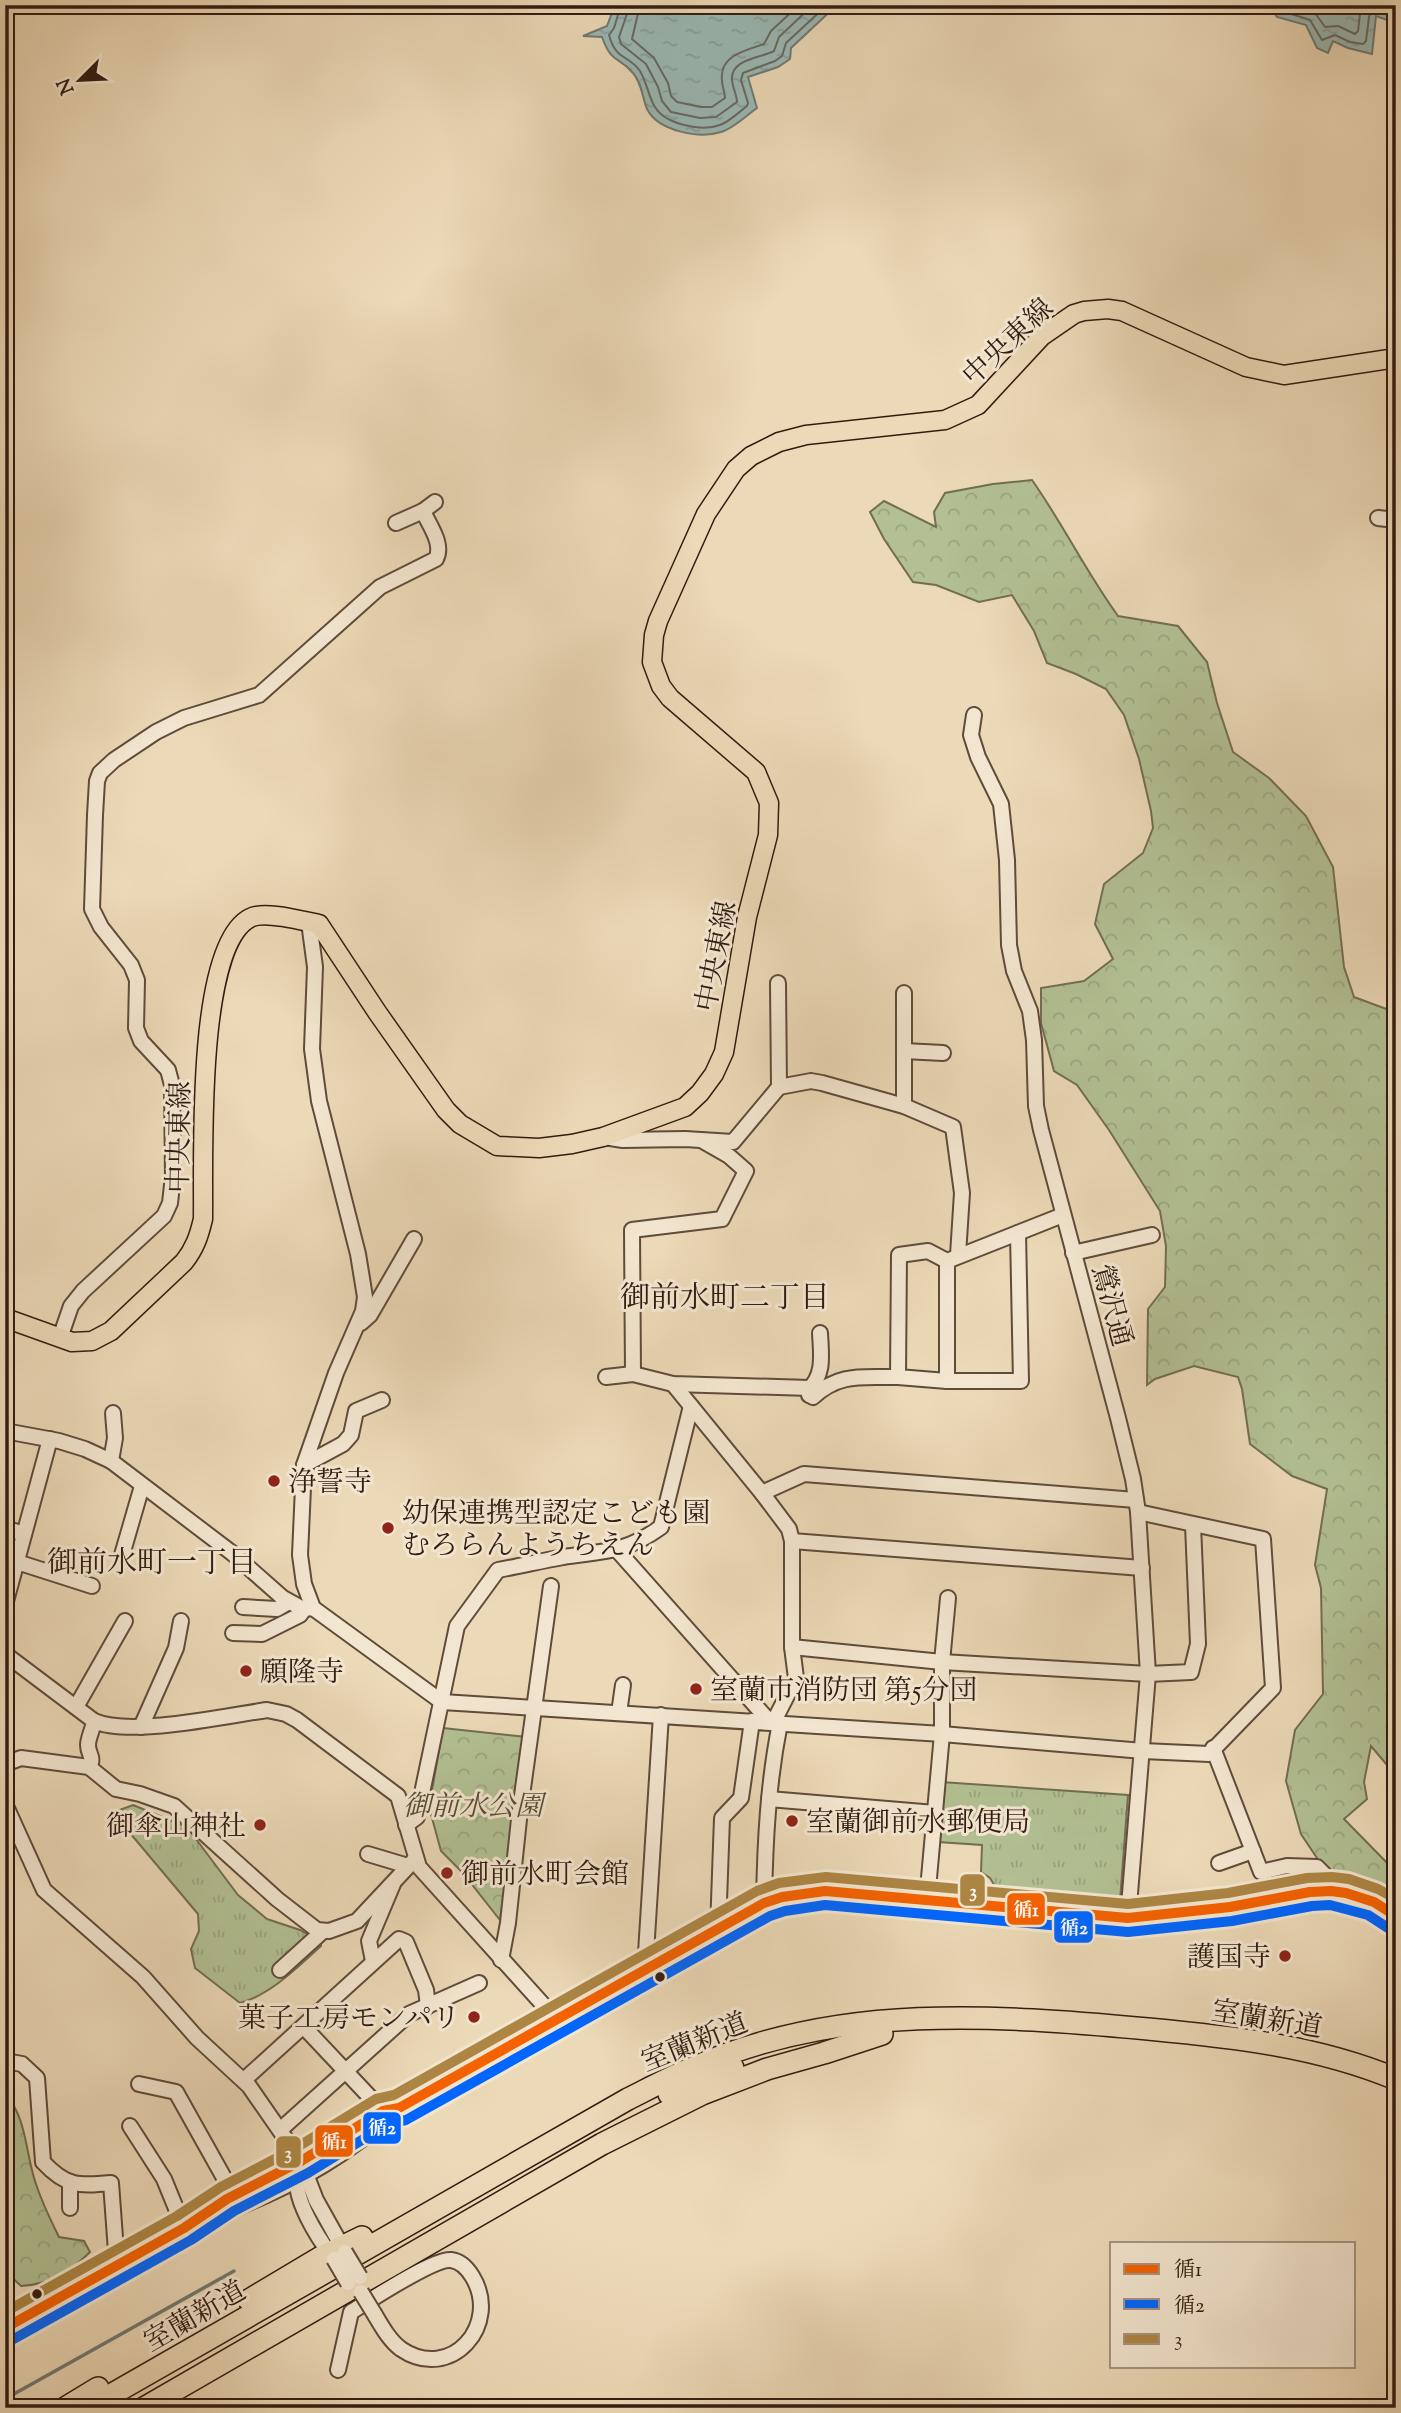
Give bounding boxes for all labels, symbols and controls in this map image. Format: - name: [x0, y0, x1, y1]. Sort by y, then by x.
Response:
- north arrow: [46, 46, 116, 116]
- text: N: [51, 73, 82, 98]
- street label: 中央東線: [954, 290, 1064, 396]
- street label: 中央東線: [688, 898, 748, 1015]
- street label: 中央東線: [160, 1081, 202, 1193]
- street label: 鶯沢通: [1080, 1260, 1140, 1352]
- district label: 御前水町二丁目: [620, 1278, 830, 1321]
- place label: 浄誓寺: [288, 1464, 372, 1504]
- marker: 浄誓寺: [266, 1473, 282, 1489]
- place label: 幼保連携型認定こども園 むろらんようちえん: [402, 1495, 710, 1567]
- marker: 幼保連携型認定こども園 むろらんようちえん: [380, 1520, 396, 1536]
- district label: 御前水町一丁目: [47, 1543, 257, 1586]
- place label: 願隆寺: [260, 1654, 344, 1694]
- marker: 願隆寺: [238, 1663, 254, 1679]
- place label: 室蘭市消防団 第5分団: [710, 1672, 978, 1712]
- marker: 室蘭市消防団 第5分団: [688, 1681, 704, 1697]
- park label: 御前水公園: [403, 1788, 547, 1828]
- place label: 室蘭御前水郵便局: [806, 1804, 1030, 1844]
- place label: 御傘山神社: [106, 1808, 246, 1848]
- marker: 室蘭御前水郵便局: [784, 1813, 800, 1829]
- marker: 御傘山神社: [252, 1817, 268, 1833]
- place label: 御前水町会館: [461, 1856, 629, 1896]
- marker: 御前水町会館: [439, 1865, 455, 1881]
- line badge: 3: [959, 1873, 986, 1907]
- text: 3: [969, 1879, 977, 1906]
- line badge: 循1: [1006, 1892, 1046, 1926]
- text: 循1: [1013, 1898, 1039, 1925]
- line badge: 循2: [1053, 1910, 1094, 1944]
- text: 循2: [1060, 1916, 1088, 1943]
- place label: 護国寺: [1187, 1939, 1271, 1979]
- marker: 護国寺: [1277, 1948, 1293, 1964]
- unlabelled marker: [653, 1970, 667, 1984]
- street label: 室蘭新道: [1208, 1992, 1325, 2049]
- place label: 菓子工房モンパリ: [238, 2000, 460, 2040]
- street label: 室蘭新道: [636, 2004, 755, 2083]
- marker: 菓子工房モンパリ: [466, 2009, 482, 2025]
- line badge: 循2: [362, 2111, 402, 2145]
- text: 循2: [368, 2116, 396, 2143]
- line badge: 循1: [314, 2124, 354, 2158]
- text: 循1: [321, 2130, 347, 2157]
- line badge: 3: [275, 2135, 302, 2169]
- text: 3: [284, 2141, 292, 2168]
- legend: [1110, 2242, 1356, 2368]
- text: 循1: [1174, 2256, 1202, 2286]
- street label: 室蘭新道: [137, 2272, 254, 2363]
- unlabelled marker: [30, 2287, 44, 2301]
- text: 循2: [1174, 2292, 1205, 2322]
- text: 3: [1174, 2326, 1182, 2356]

